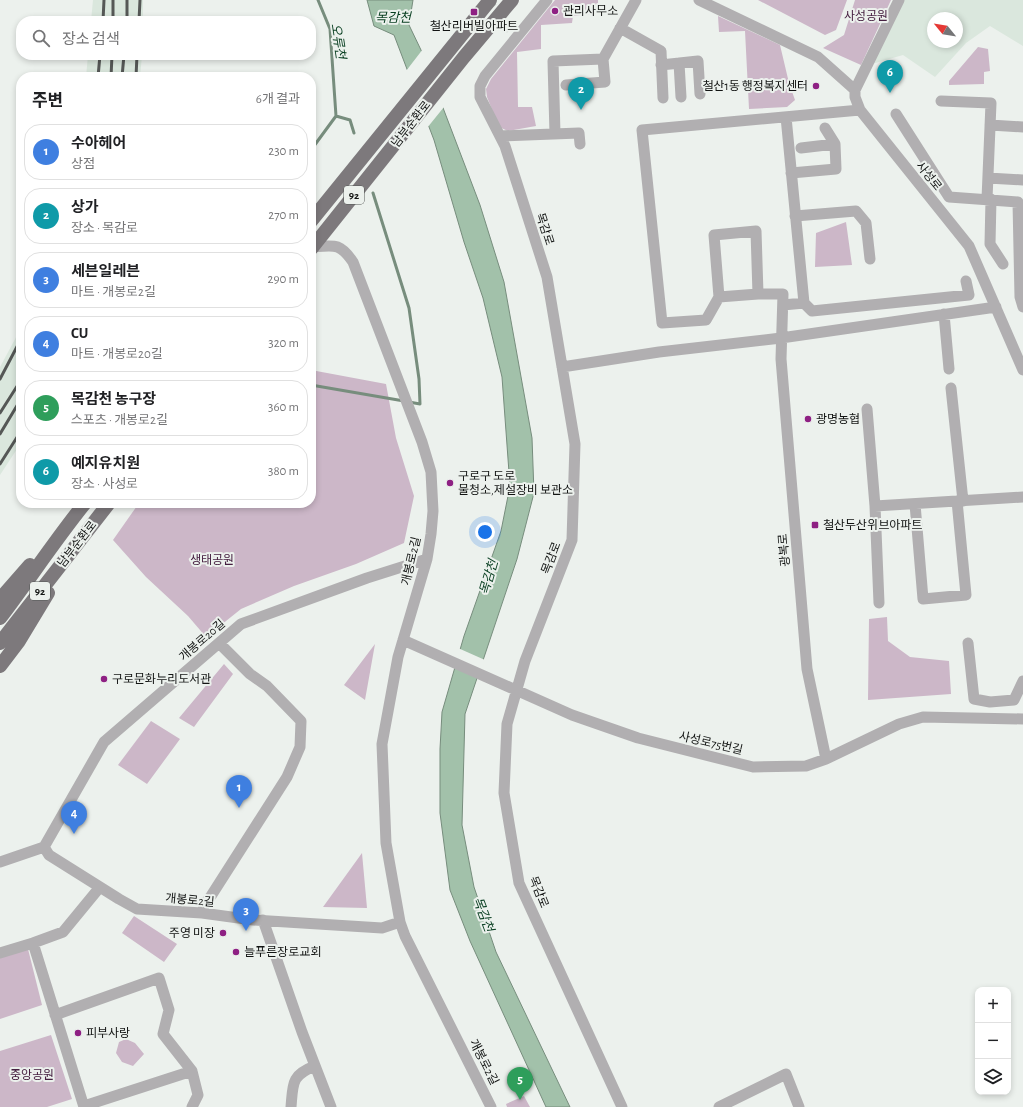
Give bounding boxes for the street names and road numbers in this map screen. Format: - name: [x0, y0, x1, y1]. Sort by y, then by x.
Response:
- street label: 남부순환로: [388, 98, 433, 149]
- street label: 사성로: [914, 159, 944, 193]
- road number: 92: [344, 186, 364, 204]
- street label: 목감로: [534, 211, 556, 247]
- street label: 남부순환로: [54, 518, 99, 569]
- street label: 광복로: [777, 533, 791, 567]
- street label: 개봉로2길: [400, 535, 422, 587]
- street label: 목감로: [539, 540, 563, 576]
- road number: 92: [30, 582, 50, 600]
- street label: 개봉로20길: [177, 617, 227, 663]
- street label: 사성로75번길: [678, 730, 744, 756]
- street label: 목감로: [527, 874, 551, 910]
- street label: 개봉로2길: [165, 892, 215, 908]
- street label: 개봉로2길: [467, 1037, 501, 1087]

